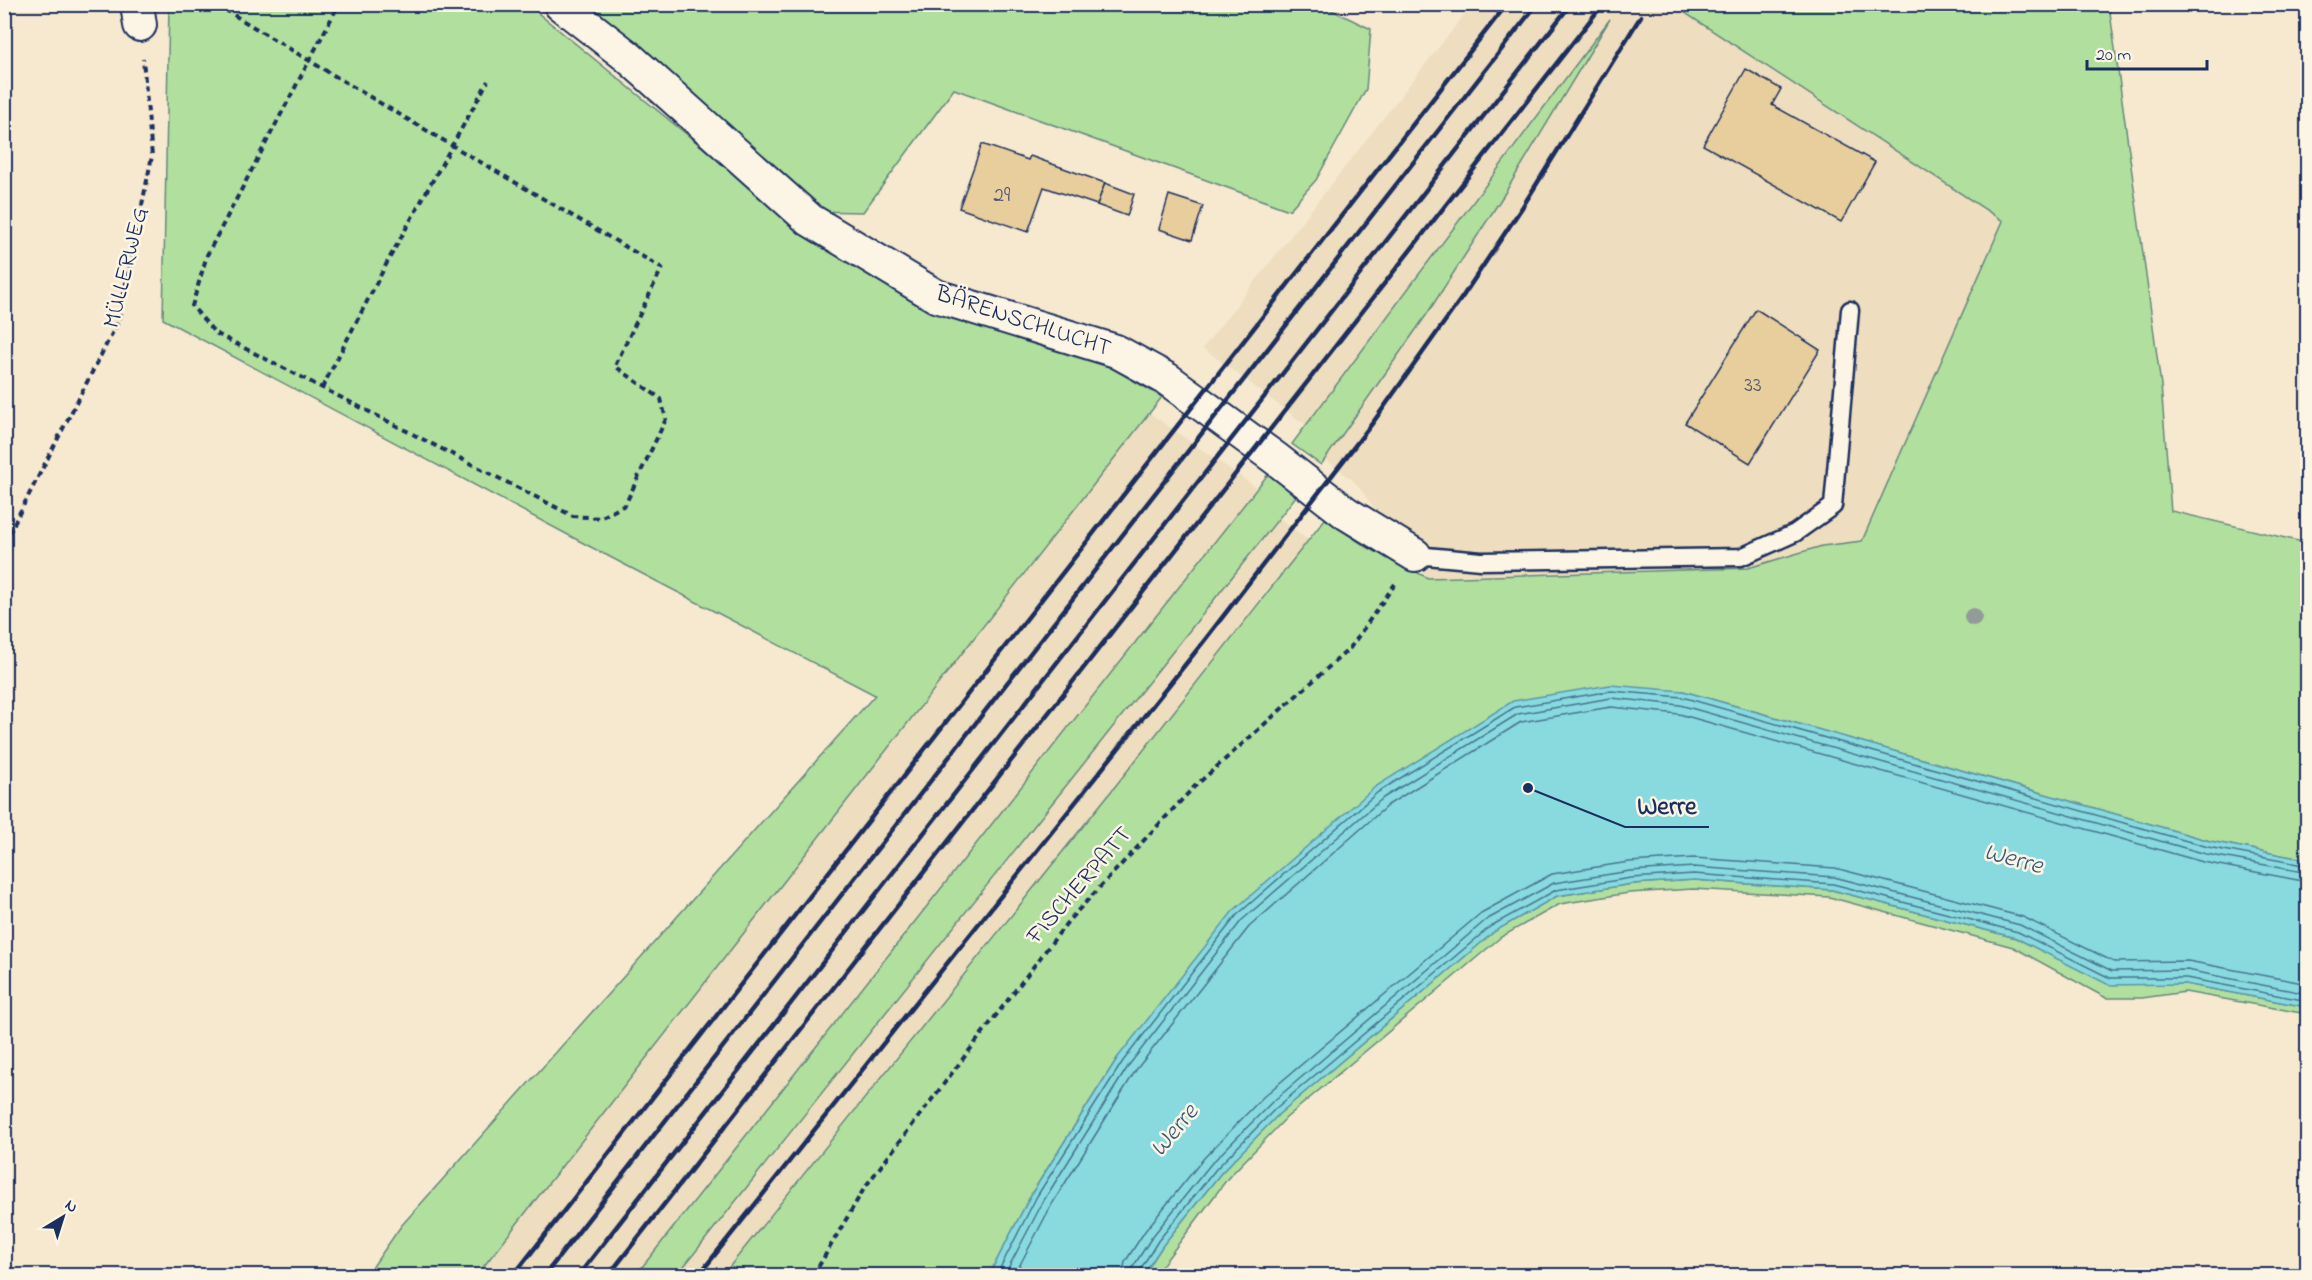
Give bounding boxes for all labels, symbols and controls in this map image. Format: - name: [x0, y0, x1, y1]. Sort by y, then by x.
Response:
- scale bar: [2087, 33, 2207, 71]
- text: 20 m: [2096, 43, 2131, 69]
- house number: 29: [994, 181, 1011, 211]
- street label: MÜLLERWEG: [95, 204, 159, 332]
- street label: BÄRENSCHLUCHT: [930, 277, 1115, 367]
- house number: 33: [1744, 371, 1762, 401]
- callout: Werre: [1625, 783, 1709, 827]
- text: Werre: [1637, 789, 1698, 827]
- street label: FISCHERPATT: [1018, 819, 1141, 953]
- water label: Werre: [1979, 834, 2048, 886]
- water label: Werre: [1141, 1095, 1210, 1166]
- north arrow: [33, 1187, 93, 1247]
- text: N: [59, 1194, 83, 1220]

